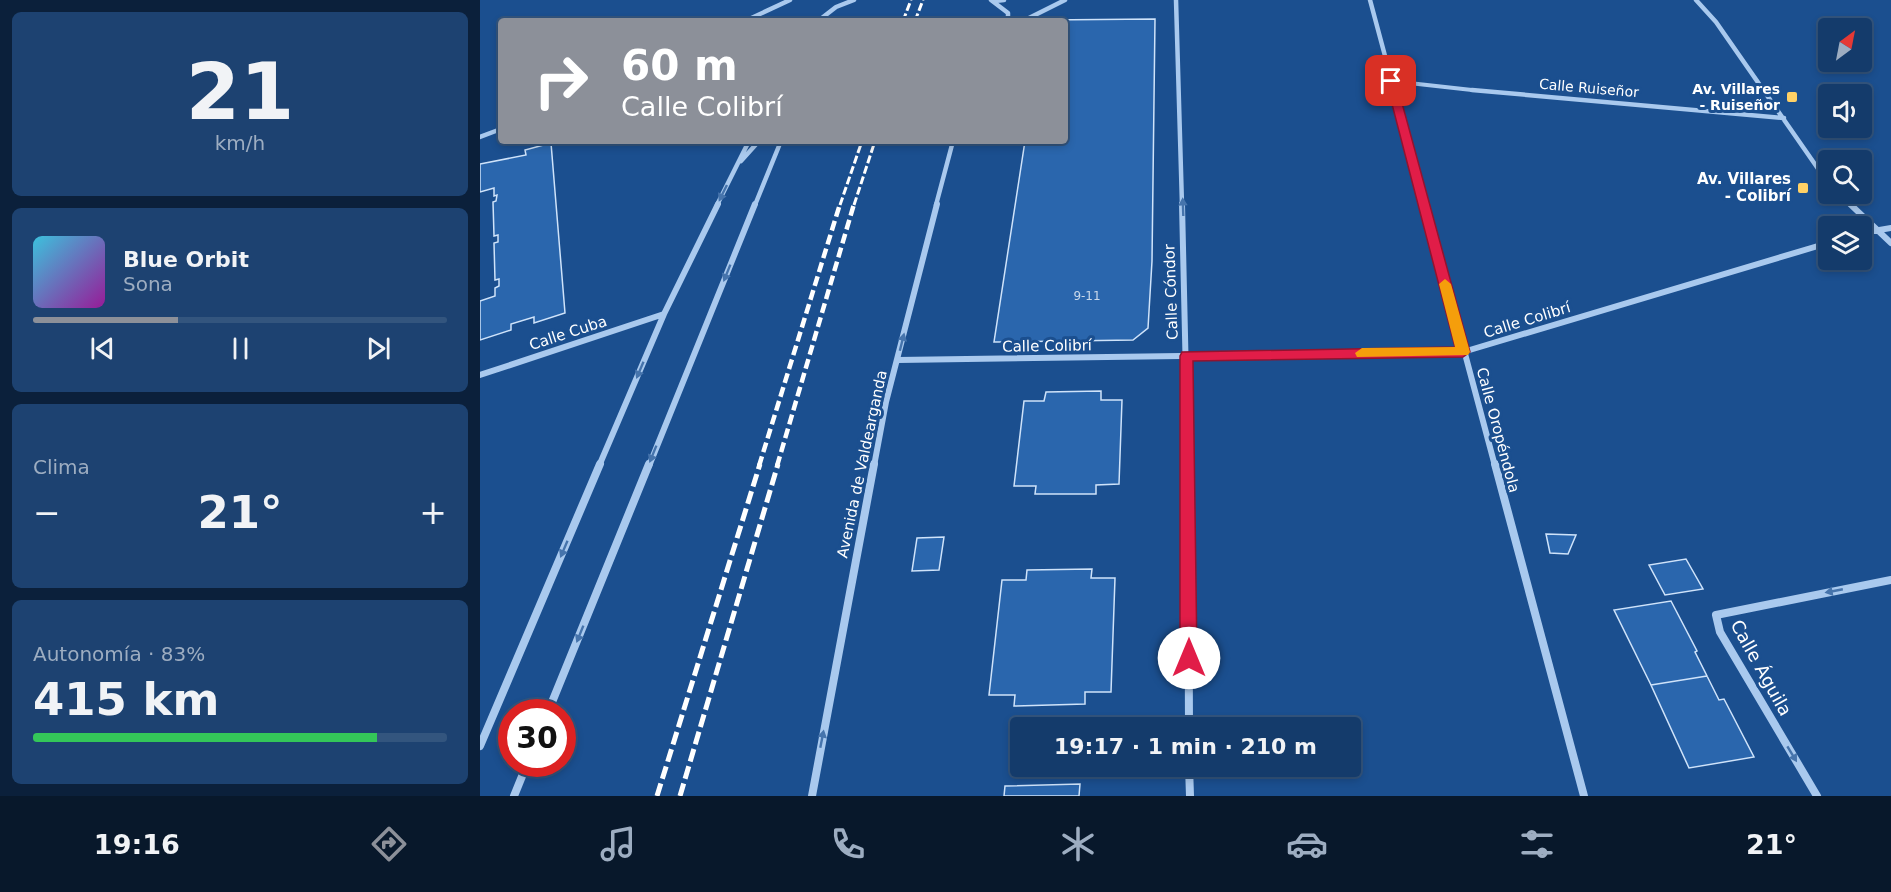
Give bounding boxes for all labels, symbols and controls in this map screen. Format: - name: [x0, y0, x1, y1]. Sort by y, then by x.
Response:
- north arrow: [1818, 18, 1872, 72]
- map controls: [1818, 18, 1872, 270]
- text: 60 m: [621, 41, 738, 90]
- icon: right: [522, 42, 600, 120]
- text: 21: [186, 47, 294, 137]
- pin: [1365, 55, 1416, 106]
- icon: arrive: [1374, 64, 1407, 97]
- street label: Calle Ruiseñor: [1538, 76, 1640, 100]
- place label: Av. Villares - Ruiseñor: [1692, 81, 1780, 113]
- button: sound: [1818, 84, 1872, 138]
- marker: Av. Villares - Ruiseñor: [1785, 90, 1799, 104]
- text: Calle Colibrí: [621, 91, 783, 122]
- text: km/h: [215, 131, 265, 155]
- button: search: [1818, 150, 1872, 204]
- place label: Av. Villares - Colibrí: [1697, 170, 1792, 205]
- marker: Av. Villares - Colibrí: [1796, 181, 1810, 195]
- one-way arrow: [718, 185, 727, 202]
- one-way arrow: [1178, 198, 1187, 217]
- button: layers: [1818, 216, 1872, 270]
- street label: Calle Cóndor: [1160, 243, 1182, 340]
- text: Blue Orbit: [123, 247, 249, 272]
- one-way arrow: [722, 264, 731, 282]
- text: Sona: [123, 272, 173, 296]
- house number: 9-11: [1073, 289, 1101, 303]
- street label: Calle Colibrí: [1481, 298, 1573, 342]
- street label: Calle Cuba: [527, 312, 609, 354]
- icon: previous: [86, 332, 119, 365]
- icon: pause: [224, 332, 257, 365]
- icon: next: [362, 332, 395, 365]
- one-way arrow: [898, 332, 908, 351]
- street label: Calle Colibrí: [1002, 336, 1093, 356]
- one-way arrow: [635, 361, 645, 379]
- street label: Calle Oropéndola: [1473, 365, 1523, 495]
- street label: Avenida de Valdearganda: [833, 369, 891, 559]
- one-way arrow: [648, 445, 658, 463]
- text: Clima: [33, 455, 90, 479]
- text: 21°: [197, 486, 283, 539]
- text: −: [33, 493, 61, 532]
- text: +: [419, 493, 447, 532]
- one-way arrow: [559, 541, 569, 559]
- one-way arrow: [1824, 587, 1843, 596]
- street label: Calle Águila: [1726, 616, 1796, 719]
- one-way arrow: [575, 625, 584, 643]
- position arrow: [1157, 626, 1221, 690]
- text: Autonomía · 83%: [33, 642, 205, 666]
- text: 415 km: [33, 673, 219, 726]
- speed limit sign: 30: [498, 699, 576, 777]
- one-way arrow: [818, 729, 827, 748]
- text: 19:17 · 1 min · 210 m: [1054, 734, 1317, 759]
- one-way arrow: [1786, 746, 1797, 762]
- icon: directions: [368, 823, 410, 865]
- icon: music: [597, 823, 639, 865]
- icon: phone: [827, 823, 869, 865]
- icon: climate: [1057, 823, 1099, 865]
- icon: car: [1286, 823, 1328, 865]
- icon: filters: [1516, 823, 1558, 865]
- text: 19:16: [94, 829, 180, 860]
- text: 21°: [1746, 829, 1797, 860]

